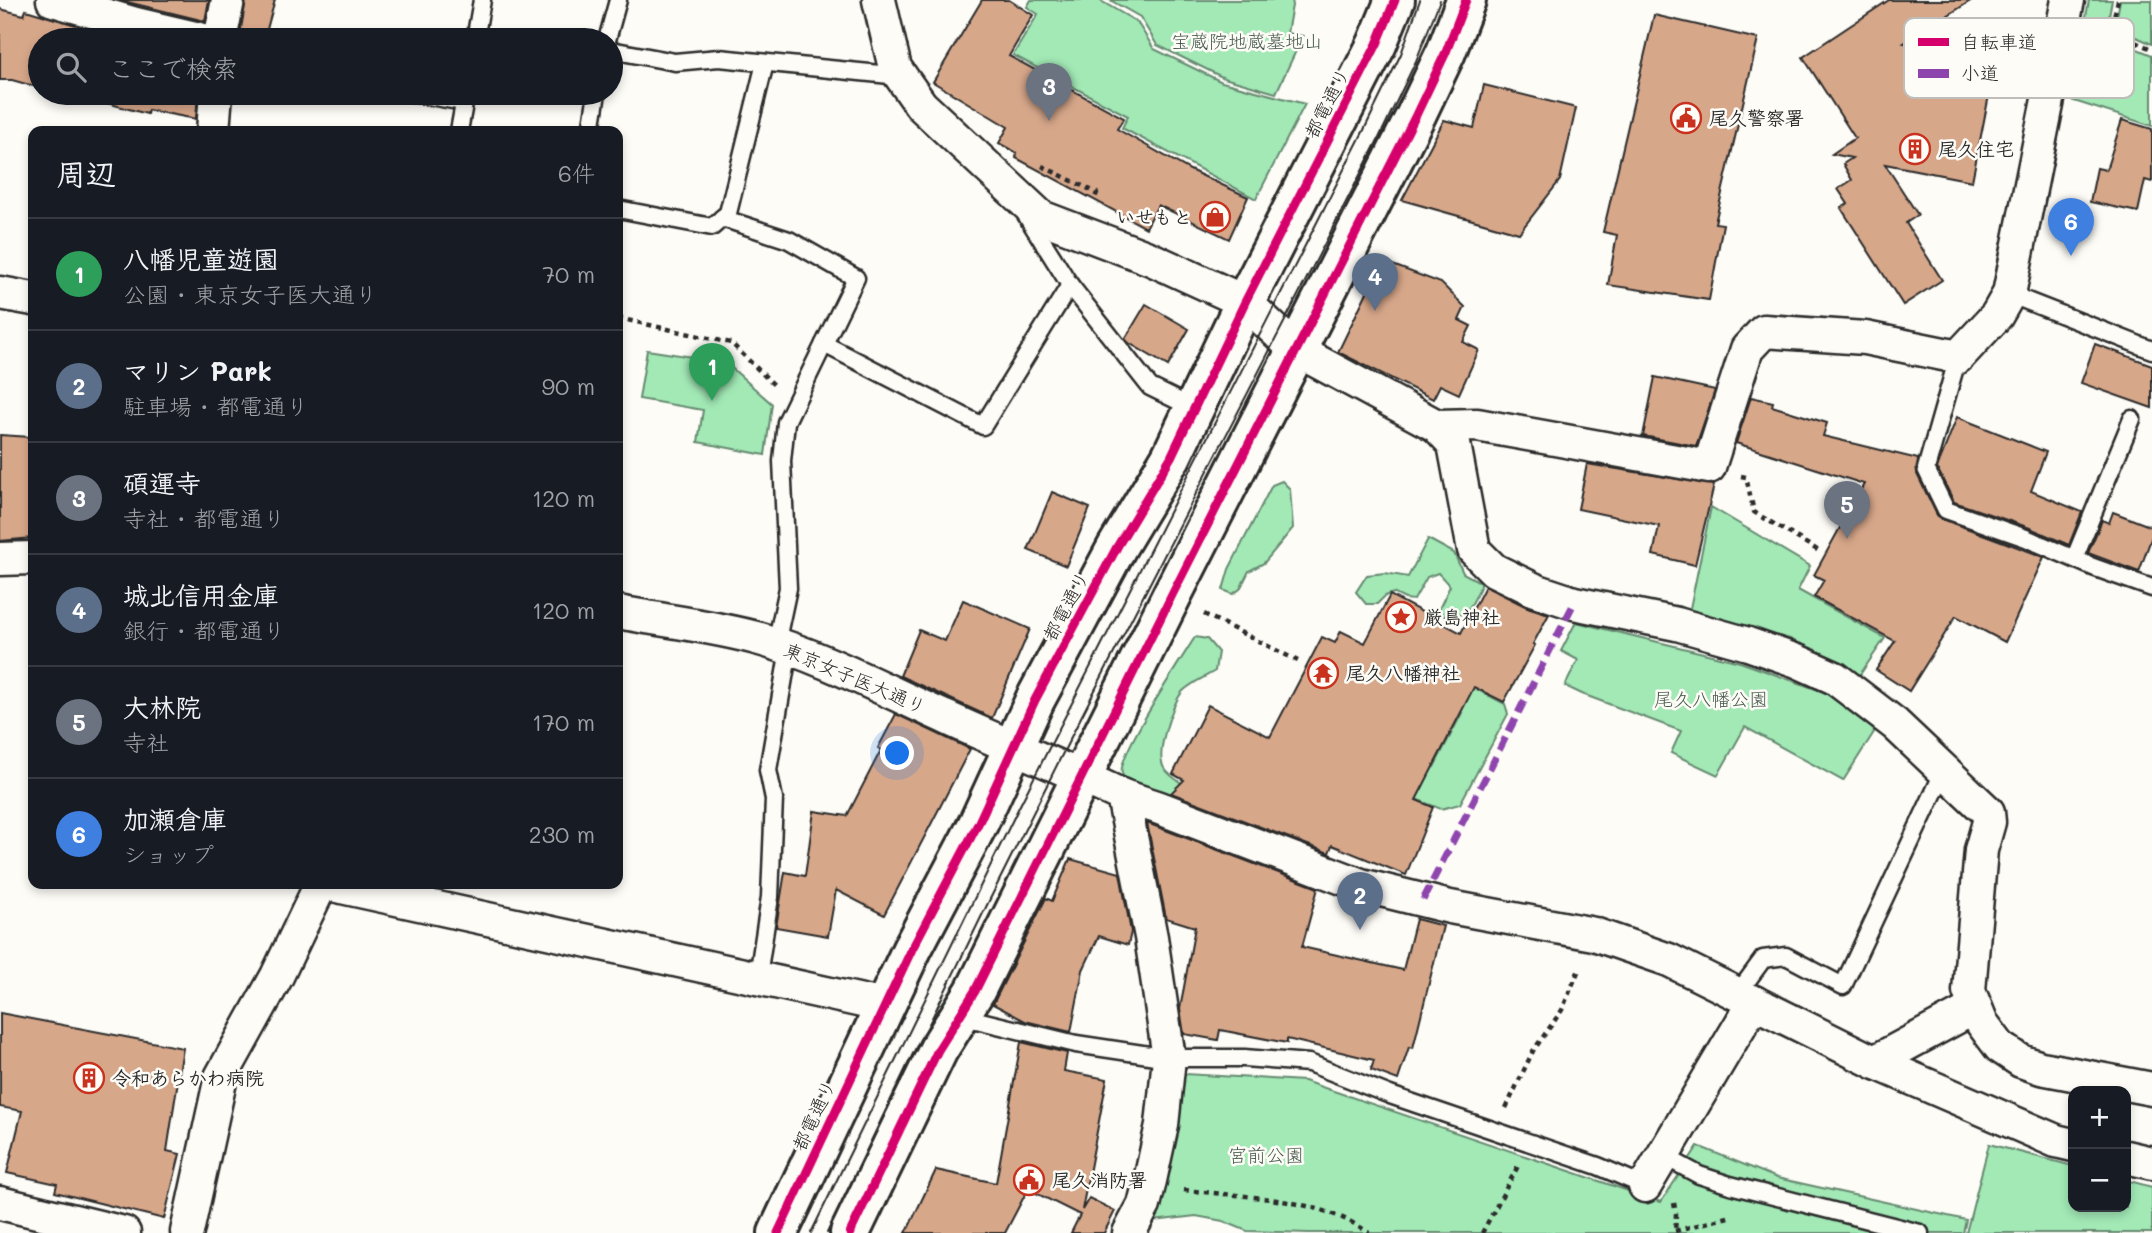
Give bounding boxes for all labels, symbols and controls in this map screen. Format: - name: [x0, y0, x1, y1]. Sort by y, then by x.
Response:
- legend: [1904, 18, 2134, 98]
- search box: [28, 28, 623, 105]
- park label: 宝蔵院地蔵墓地山: [1171, 28, 1323, 53]
- text: 自転車道: [1961, 29, 2037, 54]
- icon: search: [52, 48, 90, 86]
- text: ここで検索: [108, 51, 238, 85]
- text: 小道: [1961, 60, 1999, 85]
- pin: 3: [1026, 63, 1072, 121]
- street label: 都電通り: [1298, 63, 1355, 142]
- public building icon: 尾久警察署: [1669, 101, 1703, 135]
- place label: 尾久警察署: [1709, 105, 1804, 130]
- building icon: 尾久住宅: [1898, 132, 1932, 166]
- place label: 尾久住宅: [1938, 136, 2014, 161]
- text: 周辺: [56, 153, 116, 193]
- text: 6件: [558, 158, 595, 188]
- pin: 6: [2048, 198, 2094, 256]
- shop icon: いせもと: [1198, 200, 1232, 234]
- place label: いせもと: [1116, 204, 1192, 229]
- text: 八幡児童遊園: [123, 242, 279, 276]
- pin: 4: [1352, 253, 1398, 311]
- text: 1: [74, 259, 84, 289]
- text: 70 m: [542, 259, 595, 289]
- text: 公園 · 東京女子医大通り: [123, 279, 378, 309]
- pin: 1: [689, 343, 735, 401]
- text: マリン Park: [123, 354, 272, 388]
- text: 2: [73, 371, 85, 401]
- text: 90 m: [542, 371, 595, 401]
- text: 駐車場 · 都電通り: [123, 391, 309, 421]
- text: 碩運寺: [123, 466, 201, 500]
- pin: 5: [1824, 481, 1870, 539]
- text: 3: [72, 483, 86, 513]
- text: 120 m: [532, 483, 595, 513]
- text: 寺社 · 都電通り: [123, 503, 286, 533]
- street label: 都電通り: [1037, 566, 1094, 645]
- text: 城北信用金庫: [123, 578, 279, 612]
- text: 4: [72, 595, 86, 625]
- text: 120 m: [532, 595, 595, 625]
- place icon: 厳島神社: [1384, 600, 1418, 634]
- place label: 厳島神社: [1424, 604, 1500, 629]
- text: 銀行 · 都電通り: [123, 615, 286, 645]
- street label: 東京女子医大通り: [780, 636, 930, 719]
- temple icon: 尾久八幡神社: [1306, 656, 1340, 690]
- place label: 尾久八幡神社: [1346, 660, 1460, 685]
- park label: 尾久八幡公園: [1654, 686, 1768, 711]
- text: 大林院: [123, 690, 201, 724]
- text: 5: [72, 707, 86, 737]
- text: 170 m: [532, 707, 595, 737]
- text: 寺社: [123, 727, 169, 757]
- your location: [880, 736, 914, 770]
- text: 加瀬倉庫: [123, 802, 227, 836]
- text: 6: [72, 819, 86, 849]
- text: 230 m: [529, 819, 595, 849]
- text: ショップ: [123, 839, 214, 869]
- pin: 2: [1337, 872, 1383, 930]
- building icon: 令和あらかわ病院: [72, 1061, 106, 1095]
- place label: 令和あらかわ病院: [112, 1065, 264, 1090]
- street label: 都電通り: [786, 1075, 841, 1155]
- map controls: [2068, 1086, 2131, 1212]
- button: +: [2068, 1086, 2131, 1149]
- park label: 宮前公園: [1228, 1142, 1304, 1167]
- button: −: [2068, 1149, 2131, 1212]
- public building icon: 尾久消防署: [1012, 1163, 1046, 1197]
- place label: 尾久消防署: [1052, 1167, 1147, 1192]

